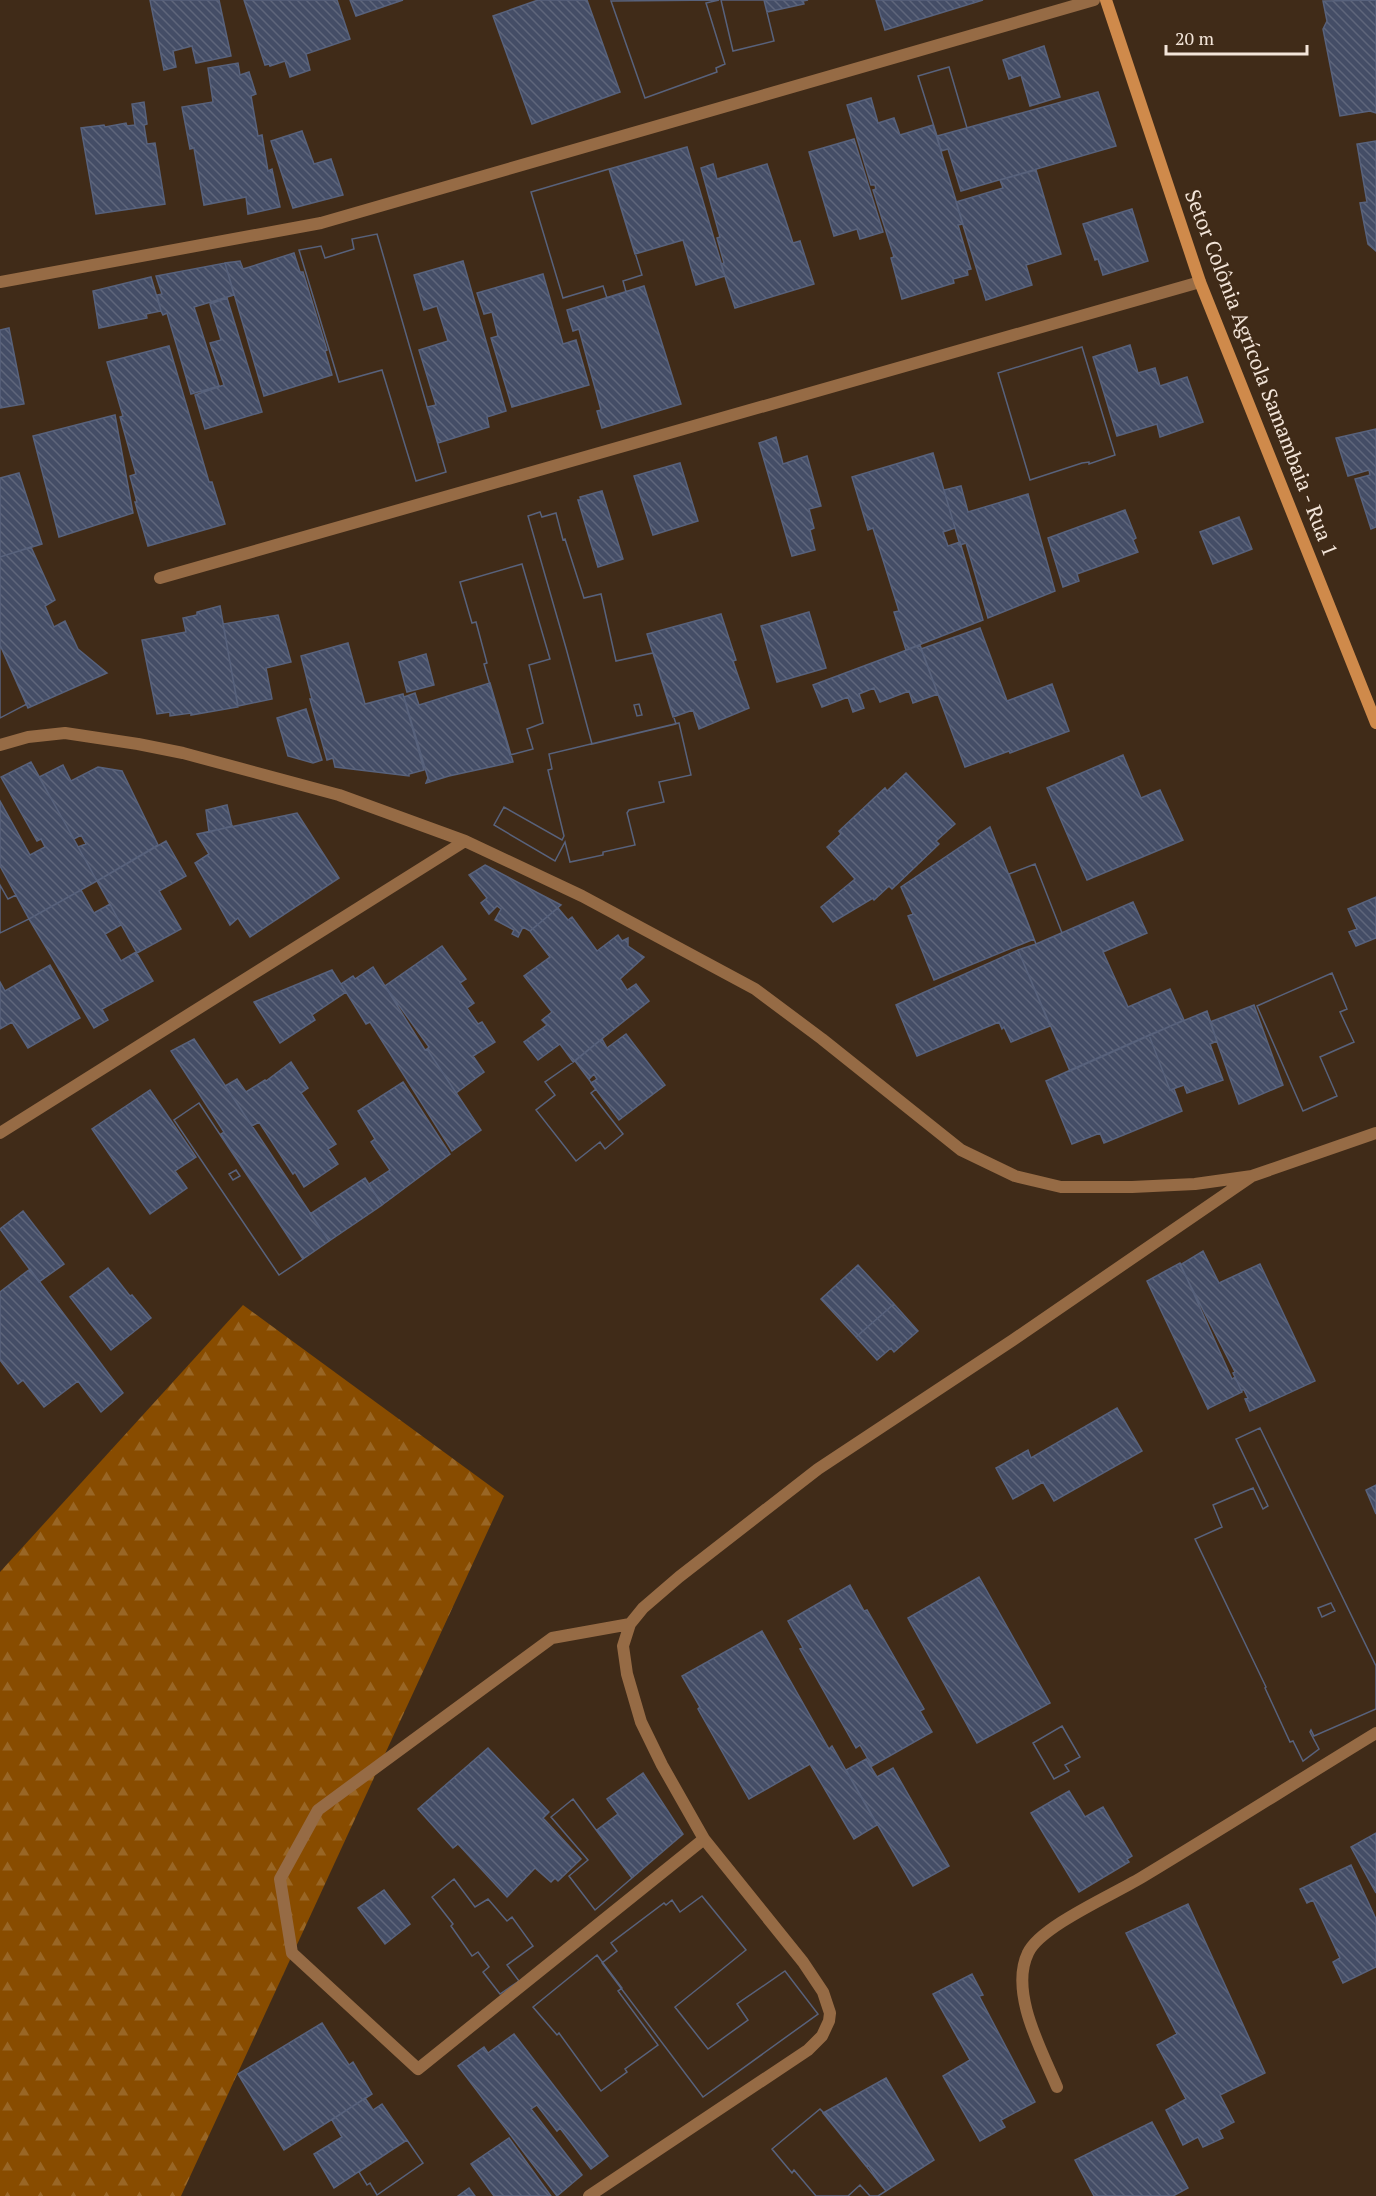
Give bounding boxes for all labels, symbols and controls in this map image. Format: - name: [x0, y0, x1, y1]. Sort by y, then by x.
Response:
- scale bar: [1166, 18, 1307, 56]
- text: 20 m: [1175, 26, 1215, 50]
- street label: Setor Colônia Agrícola Samambaia - Rua 1: [1179, 185, 1345, 560]

